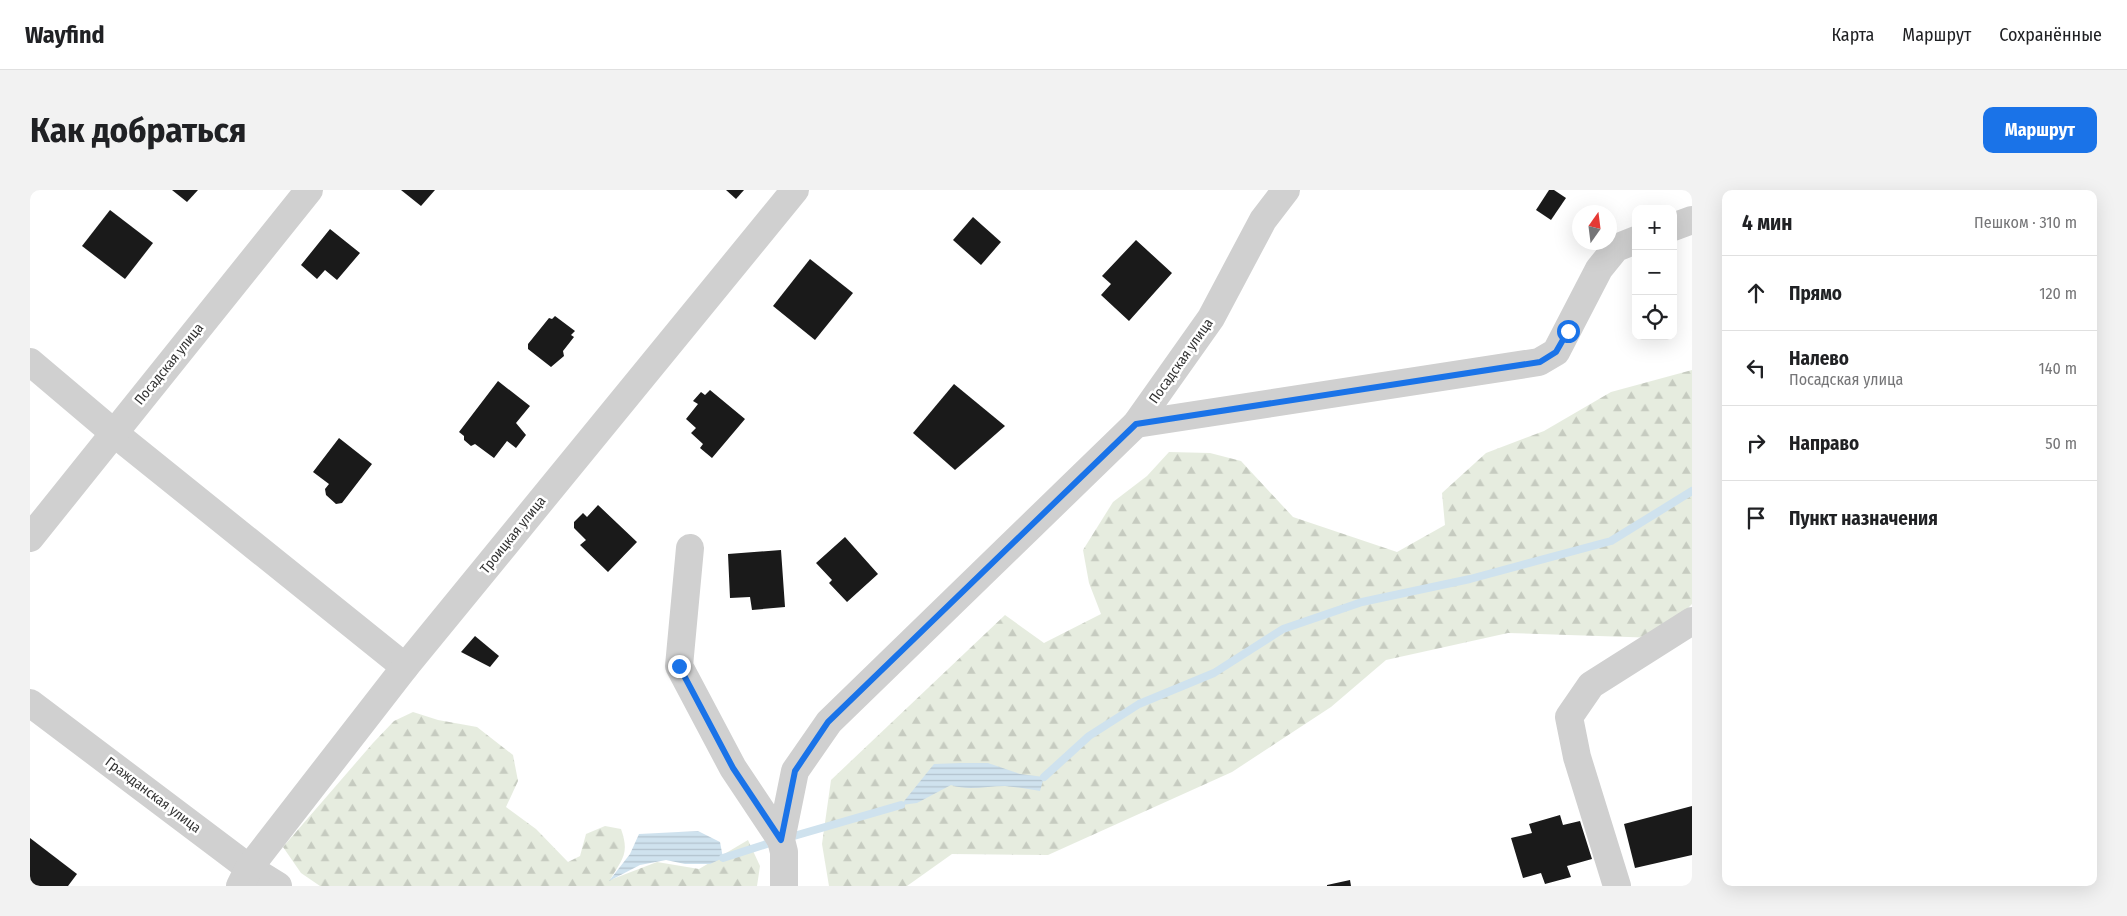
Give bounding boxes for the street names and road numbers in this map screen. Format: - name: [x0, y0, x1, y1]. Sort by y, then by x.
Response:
- street label: Посадская улица: [1145, 315, 1217, 407]
- street label: Посадская улица: [131, 320, 207, 408]
- street label: Троицкая улица: [477, 493, 550, 577]
- street label: Гражданская улица: [102, 753, 204, 837]

